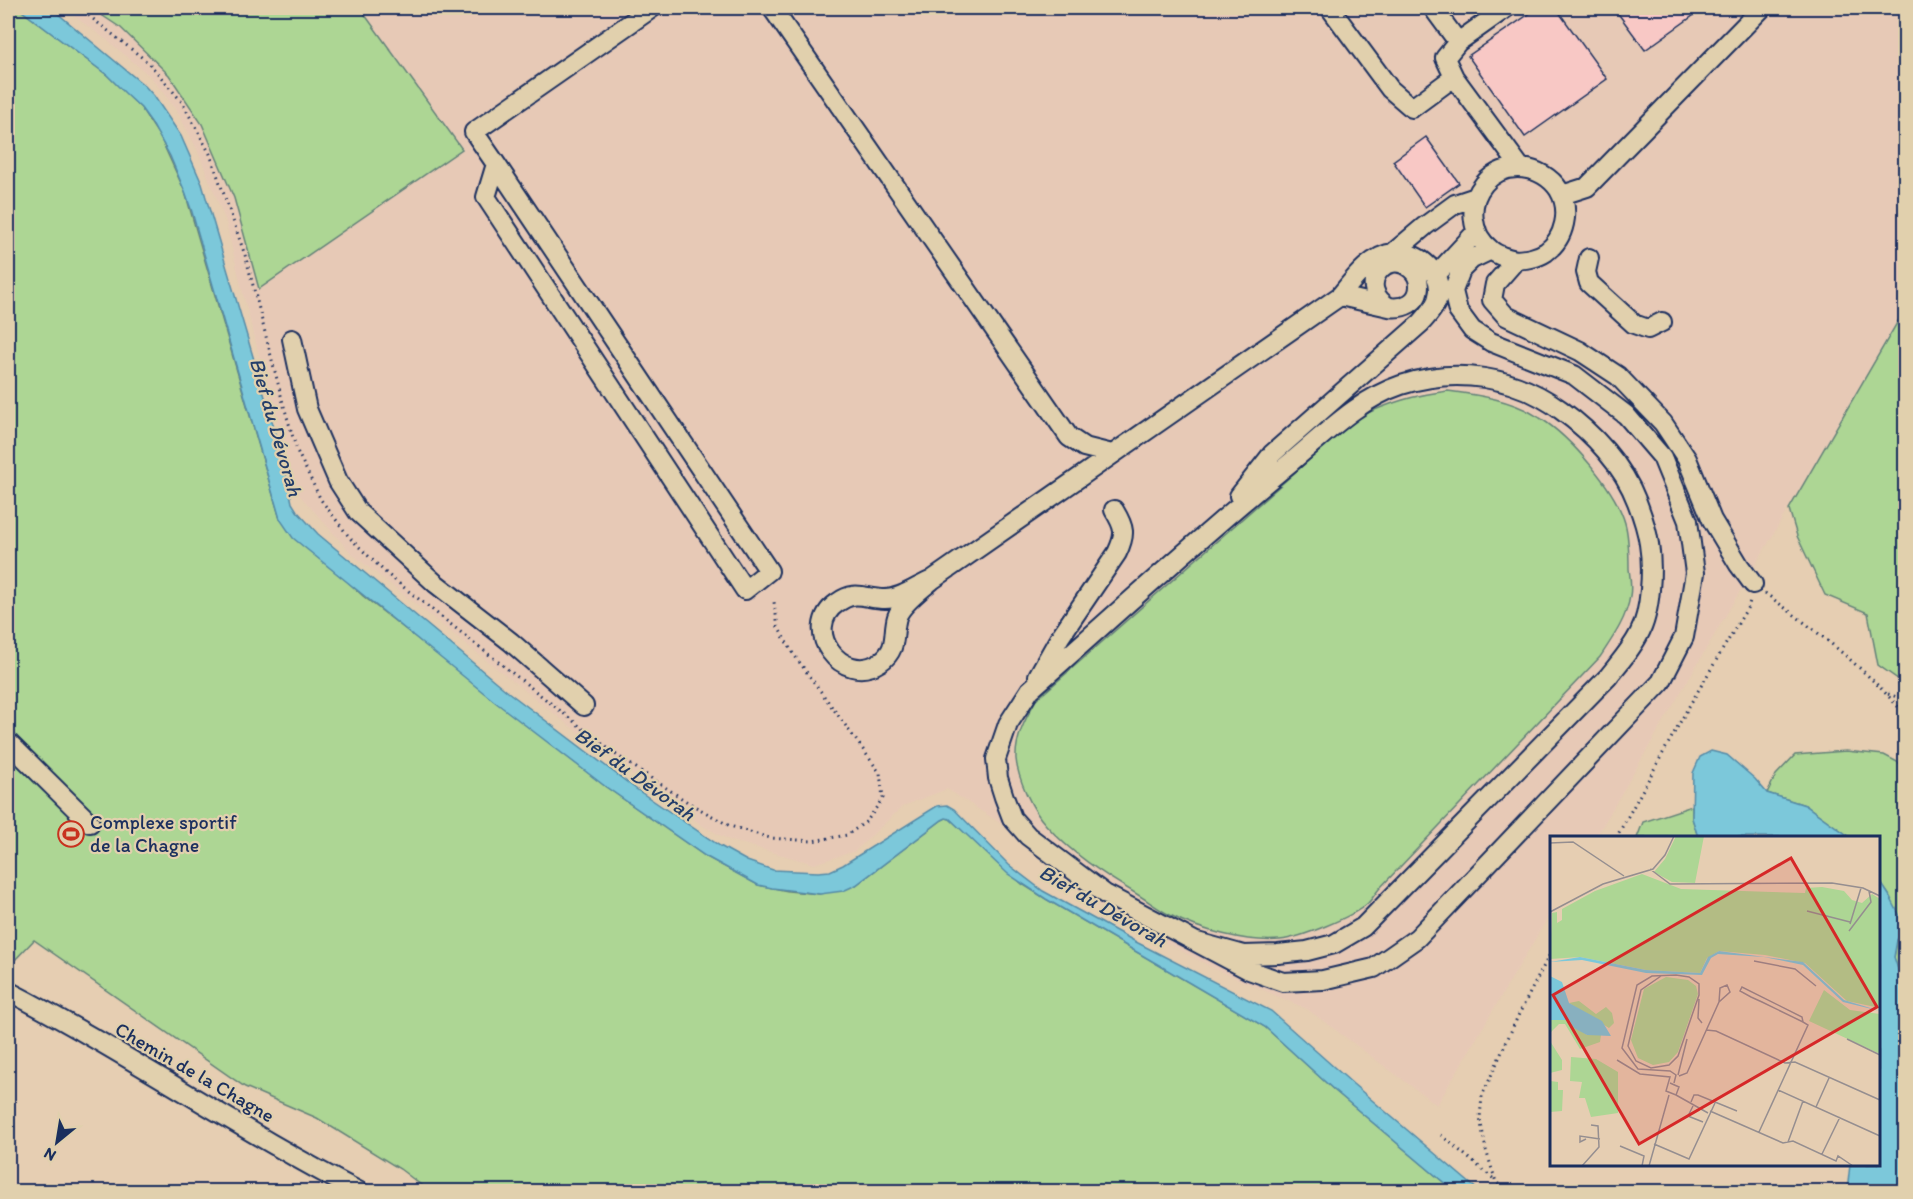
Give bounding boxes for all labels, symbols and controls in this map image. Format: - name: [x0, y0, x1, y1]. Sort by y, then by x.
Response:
- water label: Bief du Dévorah: [245, 355, 308, 499]
- water label: Bief du Dévorah: [570, 721, 701, 826]
- place label: Complexe sportif de la Chagne: [90, 810, 237, 857]
- sports icon: Complexe sportif de la Chagne: [56, 819, 86, 849]
- inset map: [1550, 836, 1880, 1166]
- water label: Bief du Dévorah: [1035, 859, 1172, 952]
- street label: Chemin de la Chagne: [111, 1017, 279, 1127]
- north arrow: [27, 1112, 87, 1172]
- text: N: [40, 1144, 59, 1165]

